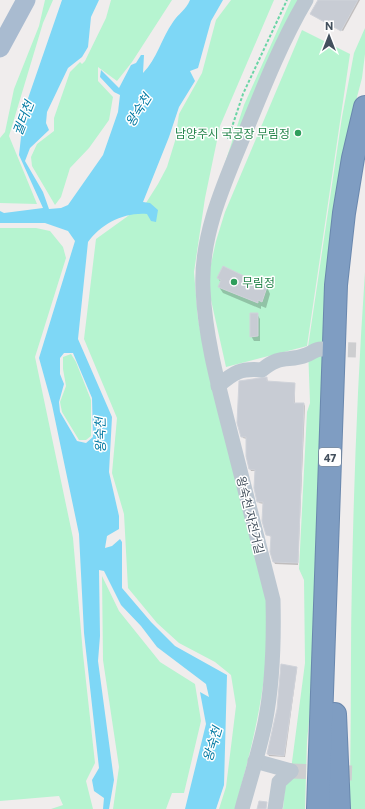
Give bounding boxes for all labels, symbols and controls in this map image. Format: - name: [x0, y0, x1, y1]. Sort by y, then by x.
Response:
- north arrow: [309, 16, 349, 56]
- text: N: [325, 19, 333, 32]
- water label: 왕숙천: [122, 90, 155, 129]
- water label: 궐터천: [9, 97, 37, 138]
- place label: 남양주시 국궁장 무림정: [175, 126, 290, 140]
- marker: 남양주시 국궁장 무림정: [293, 128, 303, 138]
- place label: 무림정: [242, 275, 275, 289]
- marker: 무림정: [229, 277, 239, 287]
- water label: 왕숙천: [92, 416, 108, 453]
- road number: 47: [319, 448, 341, 466]
- street label: 왕숙천 자전거길: [235, 475, 267, 555]
- water label: 왕숙천: [199, 724, 225, 764]

